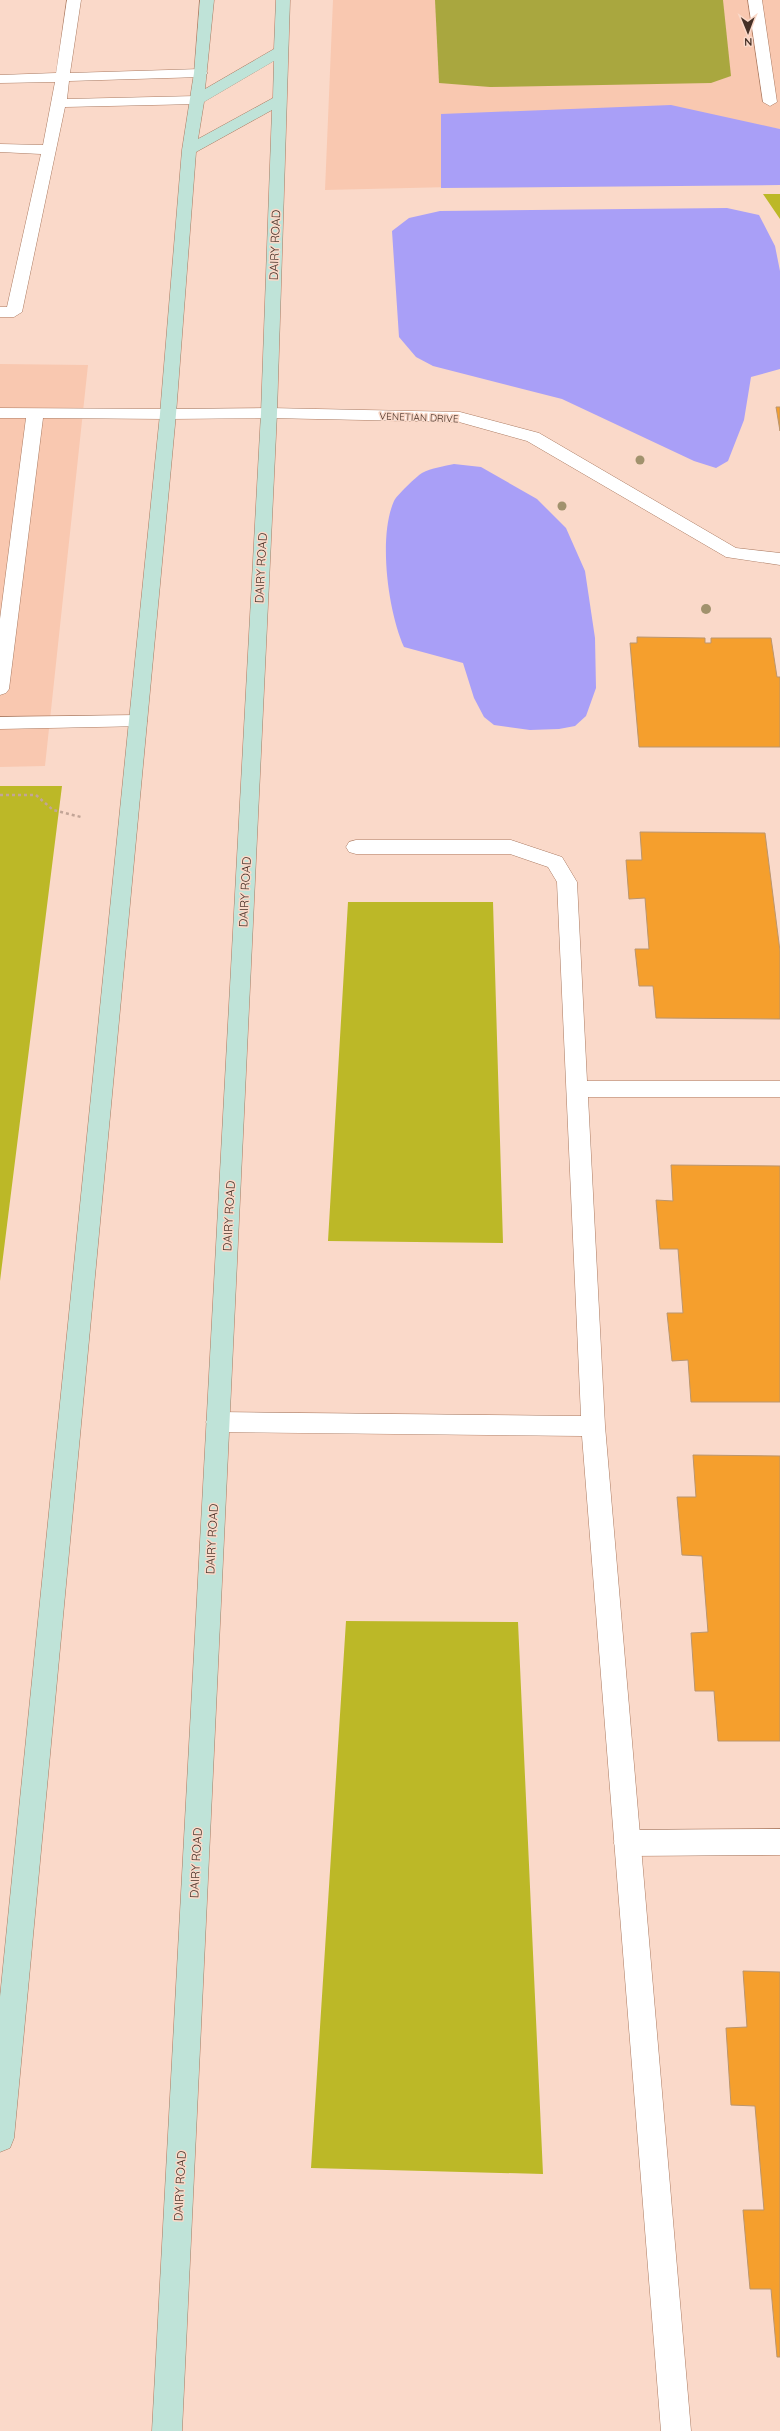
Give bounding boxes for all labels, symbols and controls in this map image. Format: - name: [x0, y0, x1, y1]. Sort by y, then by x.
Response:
- north arrow: [728, 12, 768, 52]
- text: N: [744, 35, 752, 49]
- street label: DAIRY ROAD: [266, 209, 283, 281]
- street label: VENETIAN DRIVE: [379, 410, 459, 425]
- street label: DAIRY ROAD: [251, 532, 270, 604]
- street label: DAIRY ROAD: [235, 856, 254, 928]
- street label: DAIRY ROAD: [219, 1180, 238, 1252]
- street label: DAIRY ROAD: [202, 1503, 221, 1575]
- street label: DAIRY ROAD: [186, 1827, 205, 1899]
- street label: DAIRY ROAD: [170, 2150, 189, 2222]

